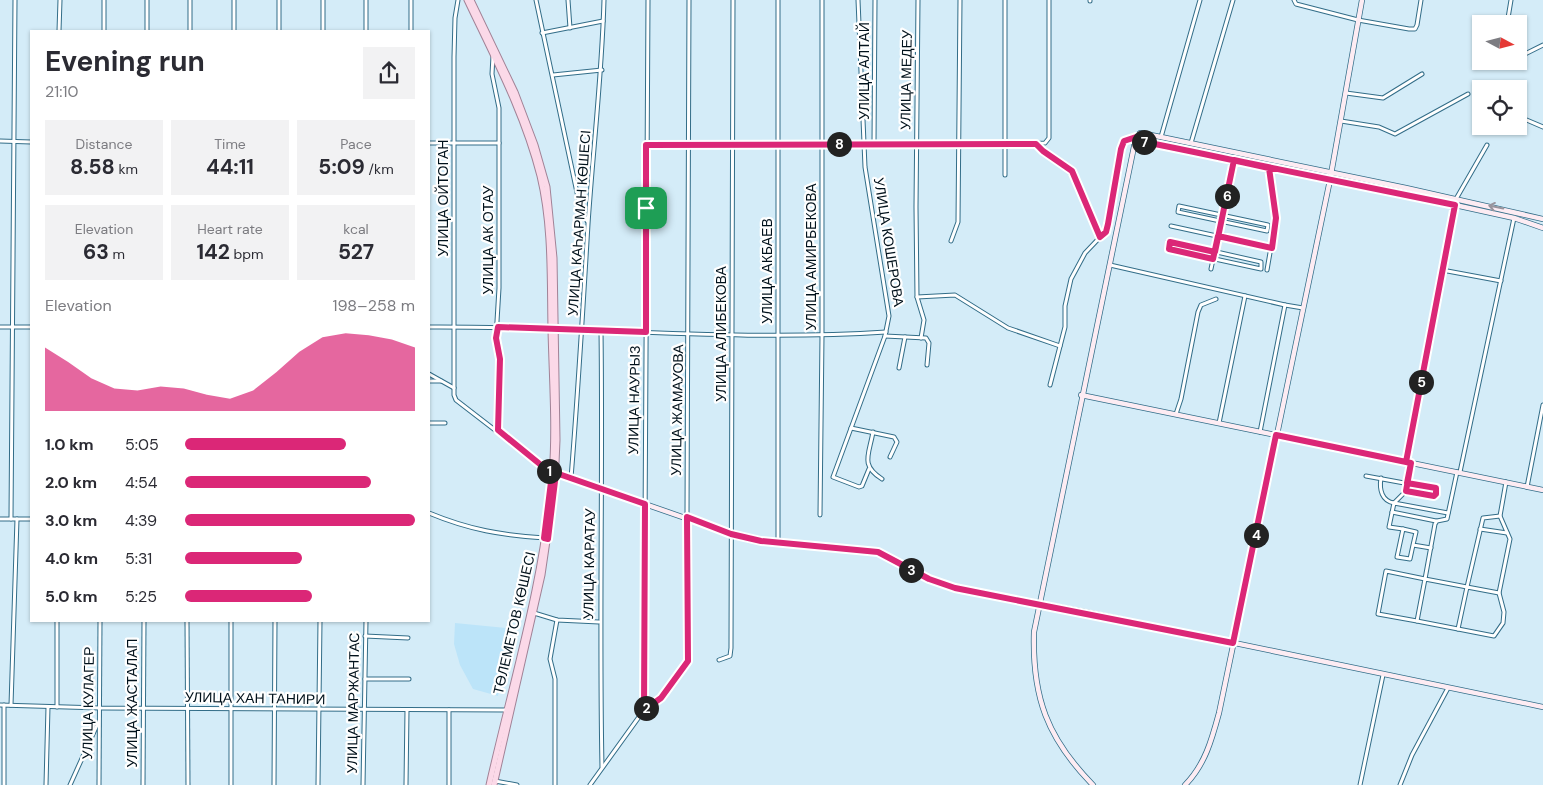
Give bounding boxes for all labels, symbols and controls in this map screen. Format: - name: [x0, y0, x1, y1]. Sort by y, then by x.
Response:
- north arrow: [1472, 15, 1528, 70]
- map controls: [1472, 15, 1527, 135]
- street label: УЛИЦА АЛТАЙ: [855, 22, 873, 120]
- street label: УЛИЦА МЕДЕУ: [896, 30, 916, 130]
- text: Evening run: [45, 43, 205, 80]
- button: share: [363, 47, 415, 99]
- button: locate: [1472, 80, 1527, 135]
- text: 21:10: [45, 81, 78, 102]
- street label: УЛИЦА КАҺАРМАН КӨШЕСІ: [564, 129, 594, 317]
- pin: 7: [1132, 130, 1156, 154]
- pin: 8: [826, 132, 852, 156]
- text: 7: [1141, 133, 1148, 151]
- text: Distance: [76, 135, 132, 153]
- text: Time: [214, 135, 246, 153]
- text: Pace: [340, 135, 372, 153]
- text: 8: [835, 135, 844, 153]
- street label: УЛИЦА ОЙТОГАН: [434, 140, 452, 256]
- text: 8.58: [70, 153, 115, 181]
- text: 44:11: [206, 153, 254, 181]
- text: 5:09: [318, 153, 365, 181]
- text: km: [115, 160, 138, 178]
- text: /km: [365, 160, 394, 178]
- street label: УЛИЦА КОШЕРОВА: [870, 176, 908, 308]
- street label: УЛИЦА АМИРБЕКОВА: [802, 183, 820, 331]
- pin: 6: [1214, 184, 1240, 208]
- street label: УЛИЦА АК ОТАУ: [479, 185, 497, 294]
- pin: [625, 187, 667, 229]
- text: 6: [1223, 187, 1232, 205]
- icon: arrive: [632, 194, 660, 222]
- one-way arrow: [1488, 202, 1504, 211]
- street label: УЛИЦА АКБАЕВ: [758, 218, 776, 324]
- text: Elevation: [75, 220, 133, 238]
- text: Heart rate: [197, 220, 263, 238]
- text: kcal: [343, 220, 369, 238]
- text: 63: [83, 238, 109, 266]
- text: 142: [196, 238, 230, 266]
- text: 527: [338, 238, 374, 266]
- text: m: [109, 245, 125, 263]
- text: bpm: [230, 245, 264, 263]
- street label: УЛИЦА АЛИБЕКОВА: [712, 266, 730, 402]
- text: Elevation: [45, 295, 112, 316]
- text: 198–258 m: [333, 295, 415, 316]
- street label: УЛИЦА ЖАМАУОВА: [667, 344, 687, 476]
- street label: УЛИЦА НАУРЫЗ: [624, 345, 644, 455]
- pin: 5: [1408, 370, 1434, 394]
- text: 5: [1417, 373, 1426, 391]
- text: 1.0 km: [45, 434, 94, 455]
- text: 5:05: [125, 434, 159, 455]
- pin: 1: [536, 458, 562, 484]
- text: 1: [547, 462, 552, 480]
- text: 2.0 km: [45, 472, 97, 493]
- text: 4:54: [125, 472, 157, 493]
- street label: УЛИЦА КАРАТАУ: [579, 508, 599, 620]
- text: 3.0 km: [45, 510, 97, 531]
- text: 4:39: [125, 510, 157, 531]
- pin: 4: [1244, 522, 1268, 548]
- text: 4: [1252, 526, 1261, 544]
- text: 4.0 km: [45, 548, 98, 569]
- text: 5:31: [125, 548, 152, 569]
- street label: ТӨЛЕМЕТОВ КӨШЕСІ: [489, 550, 539, 696]
- pin: 3: [898, 558, 924, 582]
- text: 3: [907, 561, 916, 579]
- text: 5.0 km: [45, 586, 98, 607]
- text: 5:25: [125, 586, 157, 607]
- street label: УЛИЦА МАРЖАНТАС: [343, 632, 363, 774]
- street label: УЛИЦА ЖАСТАЛАП: [123, 639, 141, 767]
- street label: УЛИЦА КУЛАГЕР: [78, 647, 98, 759]
- street label: УЛИЦА ХАН ТАНИРИ: [185, 688, 325, 708]
- pin: 2: [634, 696, 658, 720]
- text: 2: [642, 699, 651, 717]

